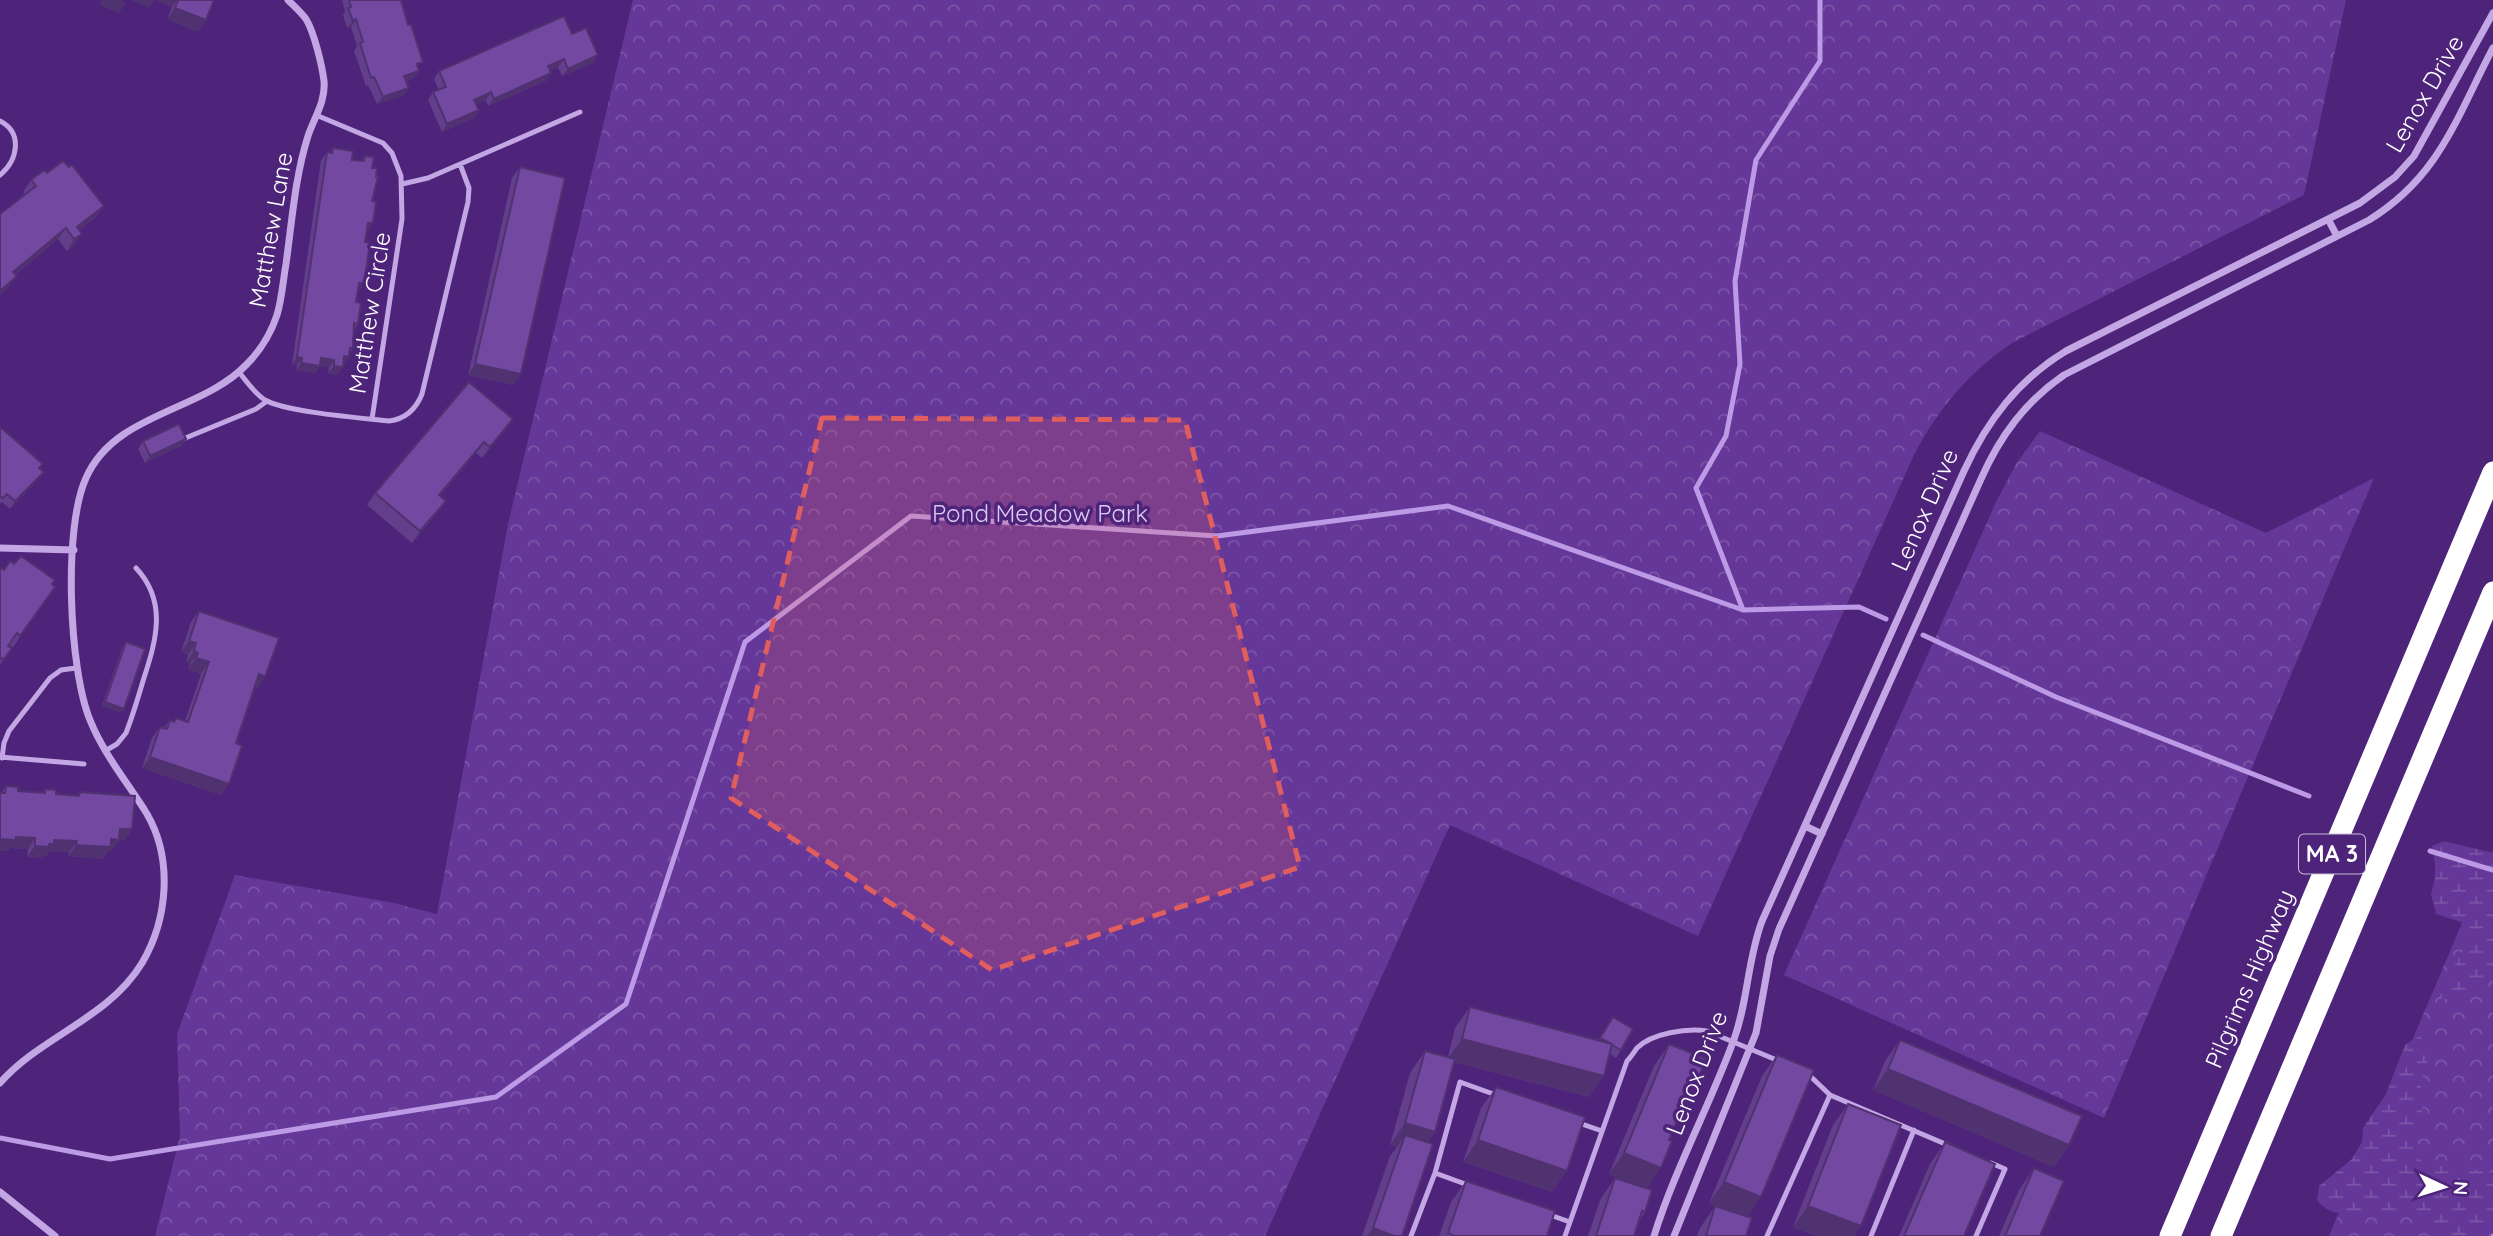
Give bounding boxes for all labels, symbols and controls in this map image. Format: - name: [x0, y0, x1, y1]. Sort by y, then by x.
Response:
- street label: Lenox Drive: [2379, 30, 2470, 157]
- street label: Matthew Lane: [242, 150, 298, 310]
- street label: Matthew Circle: [341, 230, 397, 396]
- street label: Lenox Drive: [1884, 444, 1964, 575]
- park label: Pond Meadow Park: [932, 498, 1148, 528]
- road number: MA 3: [2299, 834, 2365, 874]
- street label: Pilgrims Highway: [2198, 885, 2300, 1072]
- street label: Lenox Drive: [1659, 1006, 1733, 1139]
- north arrow: [2409, 1152, 2479, 1222]
- text: N: [2449, 1180, 2473, 1196]

